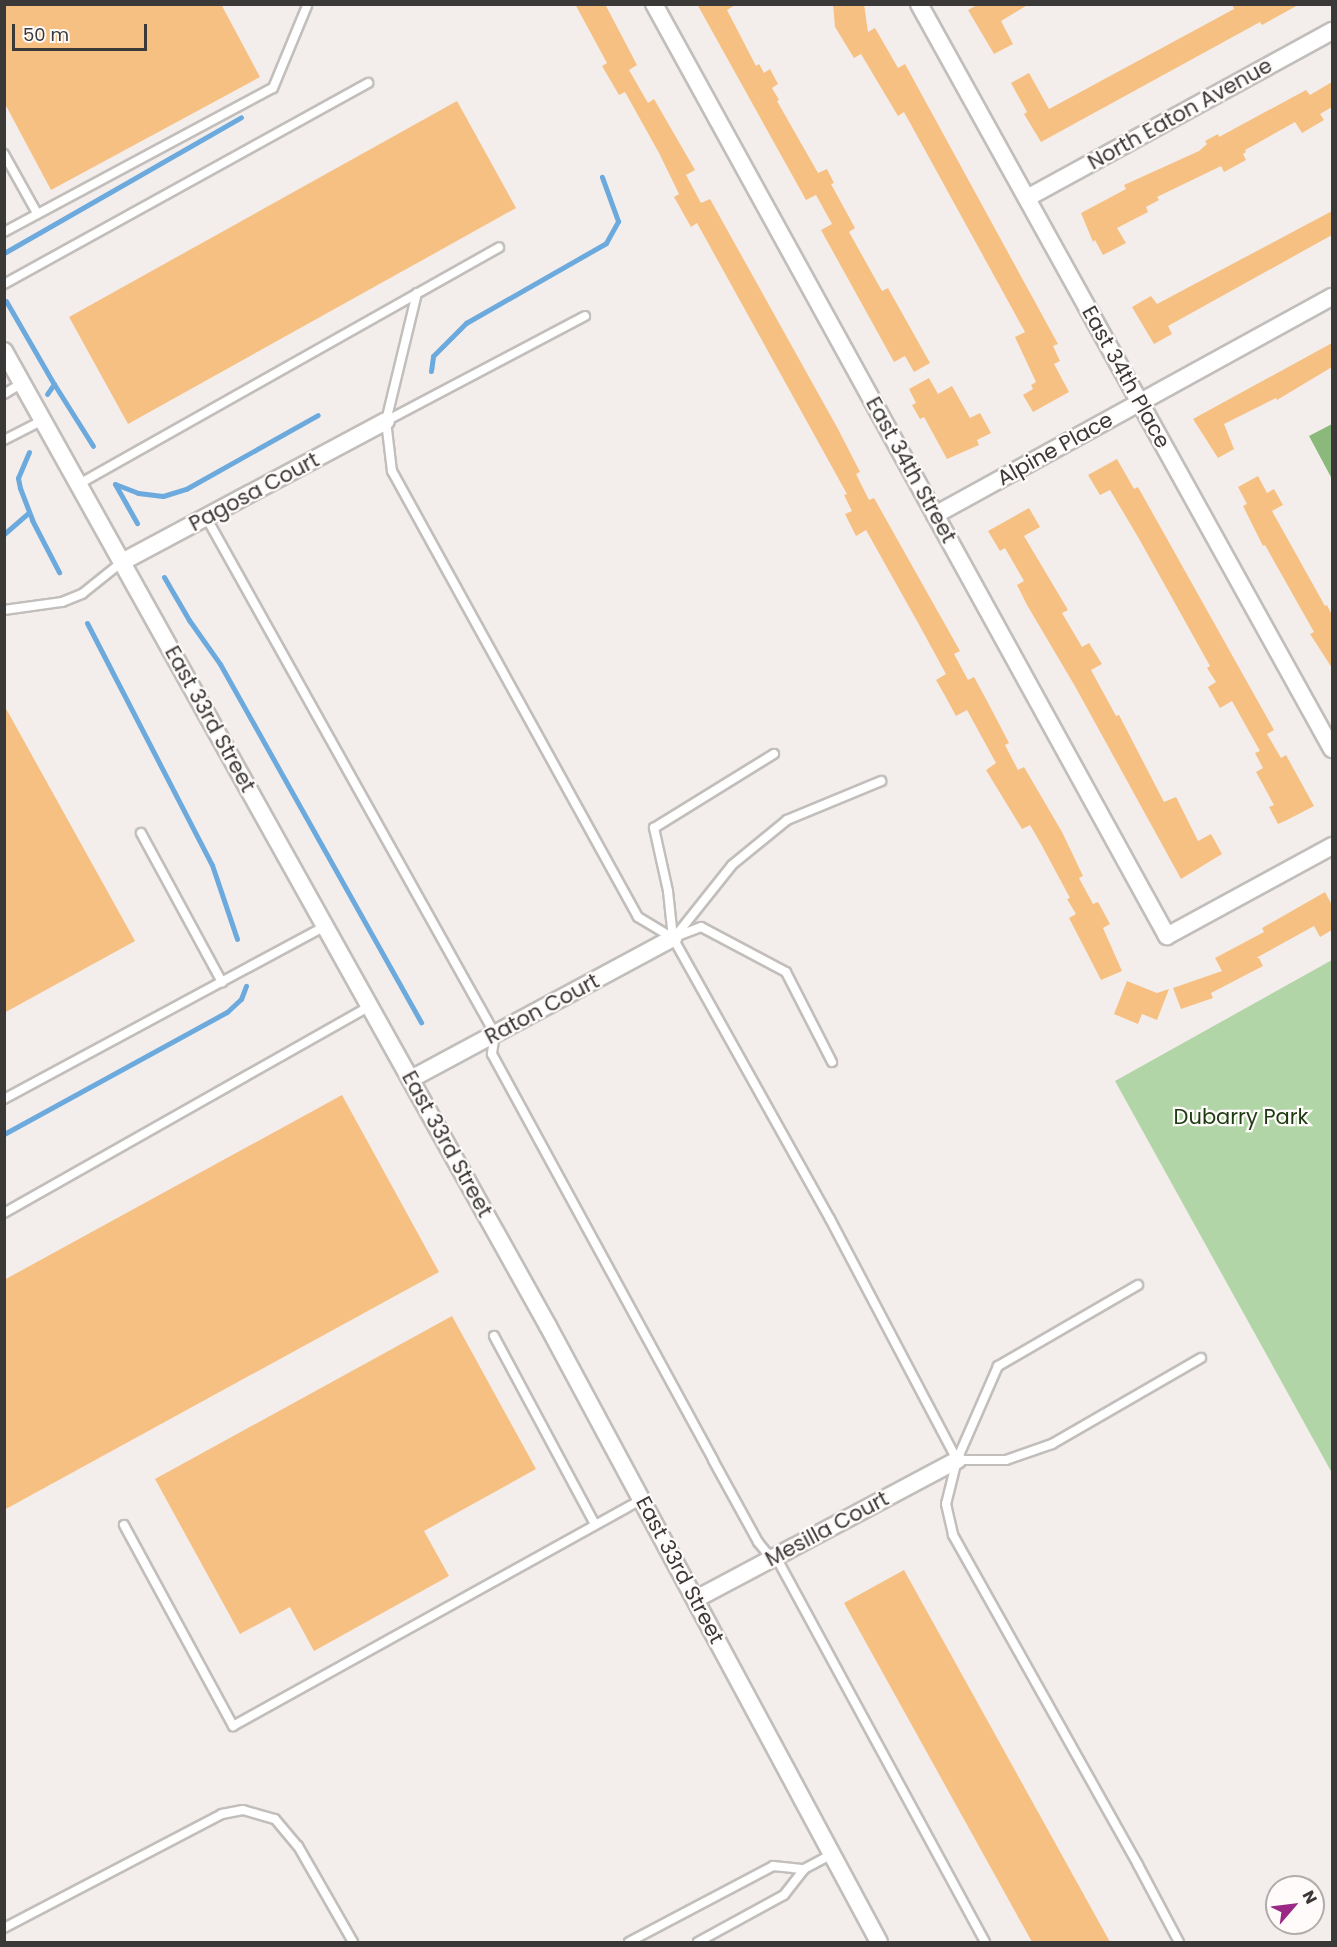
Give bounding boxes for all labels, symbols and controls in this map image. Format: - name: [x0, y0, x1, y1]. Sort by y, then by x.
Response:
- scale bar: [15, 12, 150, 50]
- text: 50 m: [23, 22, 69, 47]
- street label: North Eaton Avenue: [1084, 53, 1276, 175]
- street label: East 34th Place: [1077, 301, 1175, 453]
- street label: East 34th Street: [860, 393, 962, 547]
- street label: Alpine Place: [993, 407, 1117, 491]
- street label: Pagosa Court: [185, 447, 323, 537]
- street label: East 33rd Street: [159, 642, 261, 796]
- street label: Raton Court: [481, 968, 603, 1050]
- street label: East 33rd Street: [396, 1067, 498, 1221]
- park label: Dubarry Park: [1174, 1104, 1308, 1130]
- street label: Mesilla Court: [761, 1486, 893, 1572]
- street label: East 33rd Street: [631, 1492, 729, 1648]
- north arrow: [1265, 1875, 1325, 1935]
- text: N: [1297, 1887, 1323, 1908]

